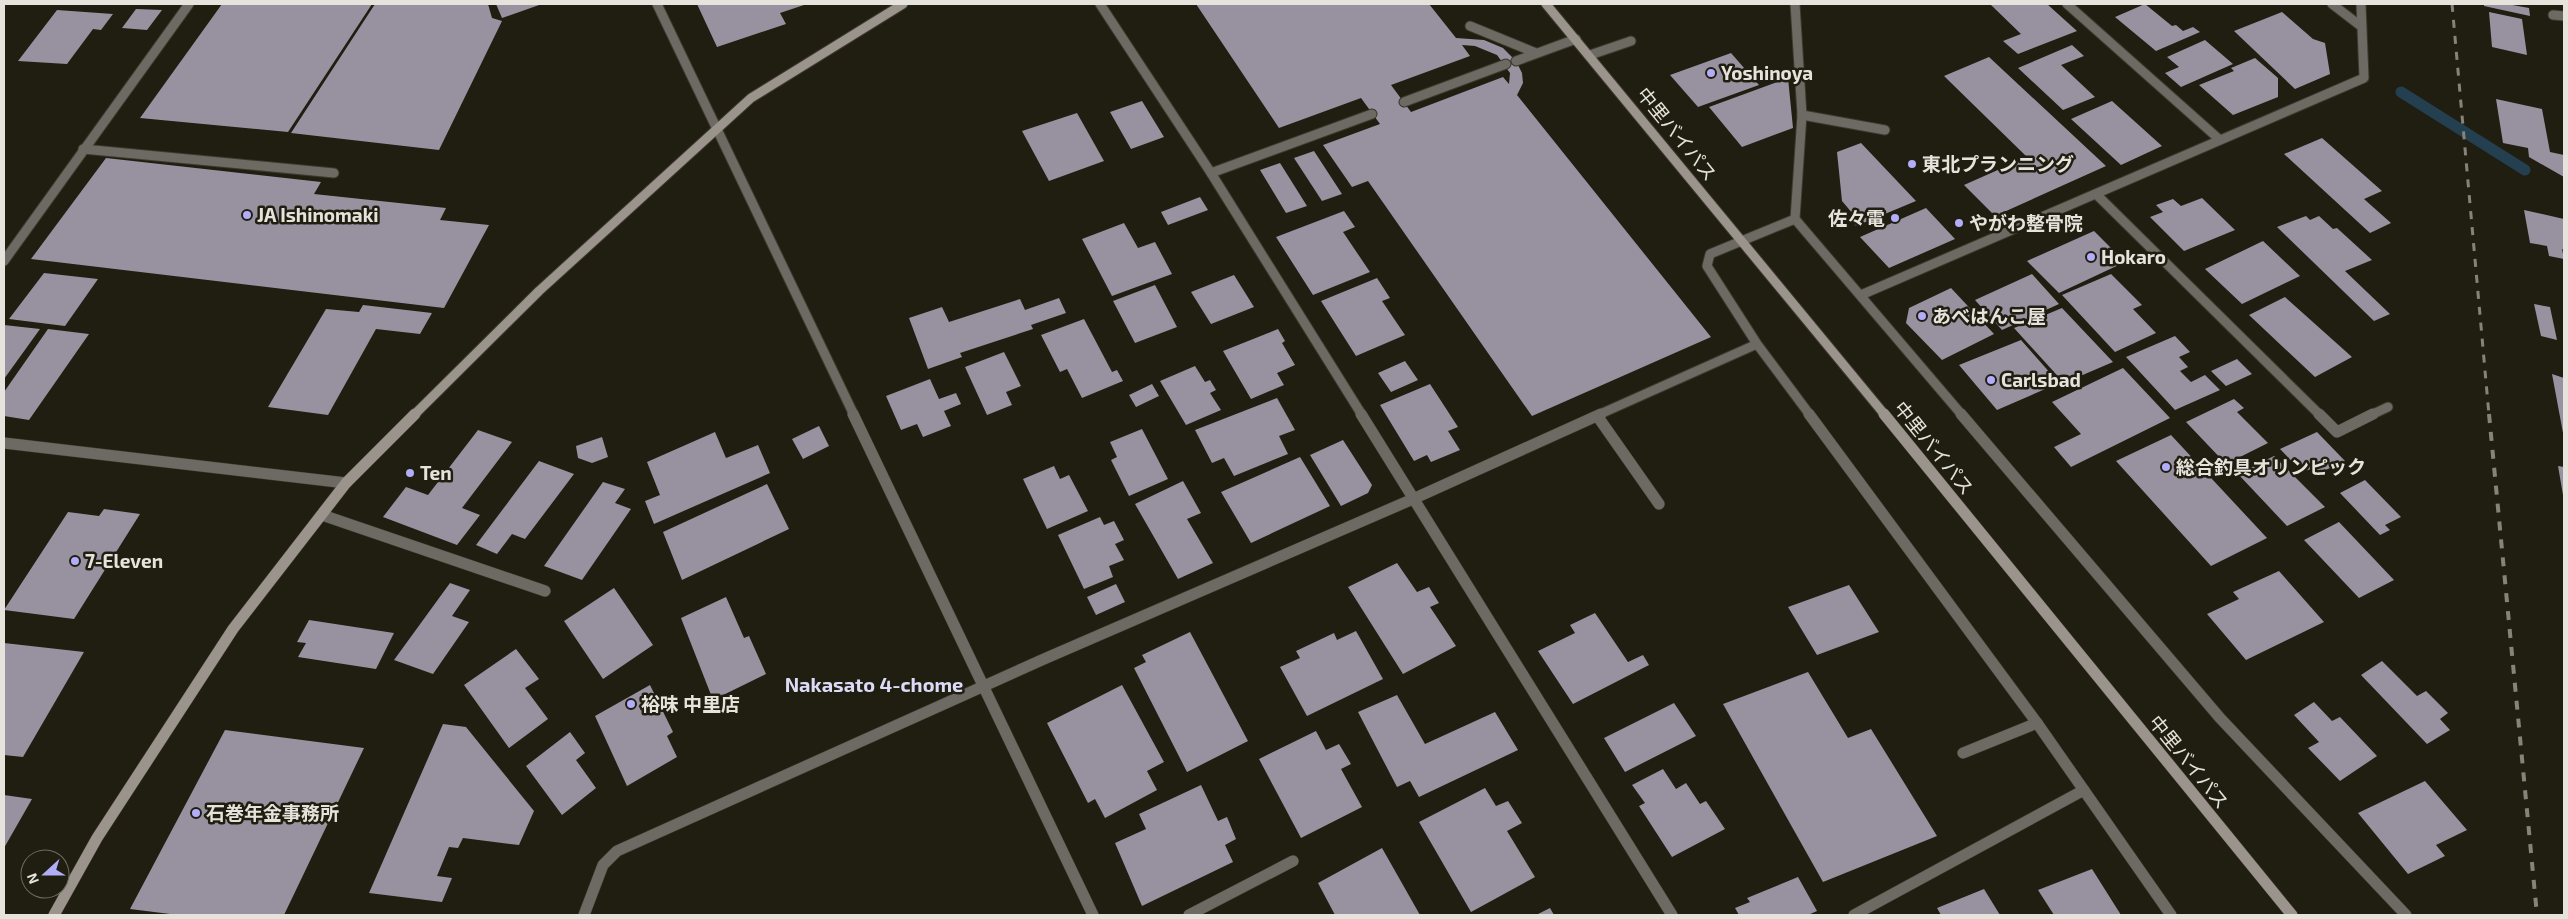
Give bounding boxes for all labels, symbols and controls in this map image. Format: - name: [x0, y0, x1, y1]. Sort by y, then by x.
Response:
- place label: Yoshinoya: [1721, 61, 1813, 85]
- marker: Yoshinoya: [1705, 67, 1717, 79]
- street label: 中里バイパス: [1633, 82, 1722, 185]
- place label: 東北プランニング: [1922, 152, 2074, 175]
- marker: 東北プランニング: [1906, 158, 1918, 170]
- place label: JA Ishinomaki: [257, 203, 379, 226]
- place label: 佐々電: [1828, 206, 1885, 229]
- marker: JA Ishinomaki: [241, 209, 253, 221]
- place label: やがわ整骨院: [1969, 211, 2083, 234]
- marker: 佐々電: [1889, 212, 1901, 224]
- marker: やがわ整骨院: [1953, 217, 1965, 229]
- place label: Hokaro: [2101, 245, 2166, 268]
- marker: Hokaro: [2085, 251, 2097, 263]
- place label: あべはんこ屋: [1932, 304, 2046, 327]
- marker: あべはんこ屋: [1916, 310, 1928, 322]
- place label: Carlsbad: [2001, 368, 2081, 391]
- marker: Carlsbad: [1985, 374, 1997, 386]
- street label: 中里バイパス: [1890, 396, 1979, 499]
- place label: 総合釣具オリンピック: [2176, 455, 2366, 478]
- place label: Ten: [420, 461, 452, 484]
- marker: 総合釣具オリンピック: [2160, 461, 2172, 473]
- marker: Ten: [404, 467, 416, 479]
- place label: 7-Eleven: [85, 549, 163, 572]
- marker: 7-Eleven: [69, 555, 81, 567]
- district label: Nakasato 4-chome: [785, 672, 963, 696]
- place label: 裕味 中里店: [641, 692, 740, 715]
- marker: 裕味 中里店: [625, 698, 637, 710]
- street label: 中里バイパス: [2145, 710, 2234, 813]
- place label: 石巻年金事務所: [206, 801, 339, 824]
- marker: 石巻年金事務所: [190, 807, 202, 819]
- north arrow: [20, 849, 70, 899]
- text: N: [23, 871, 42, 887]

